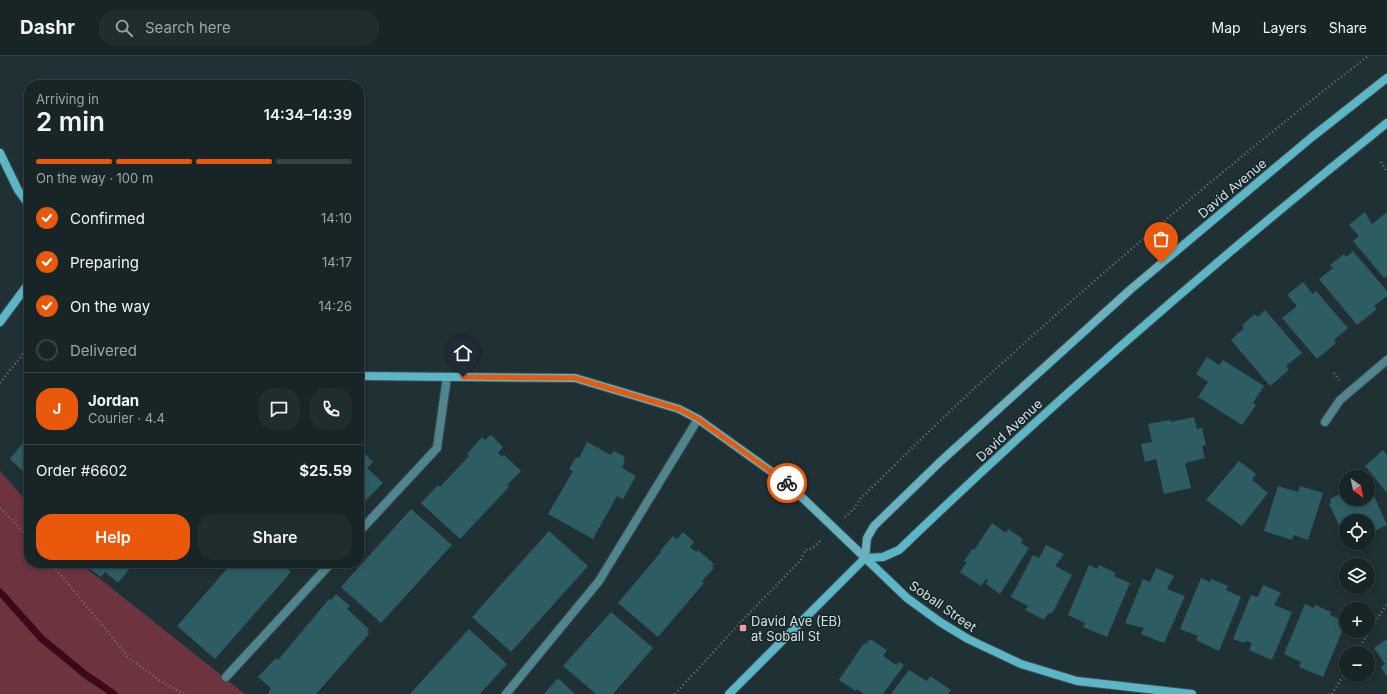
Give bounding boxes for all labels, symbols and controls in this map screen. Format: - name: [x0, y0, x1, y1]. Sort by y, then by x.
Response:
- search box: [99, 10, 379, 46]
- text: Dashr: [20, 16, 75, 39]
- icon: search: [113, 17, 135, 39]
- text: Search here: [145, 18, 231, 37]
- text: Map: [1212, 19, 1241, 36]
- text: Layers: [1263, 19, 1307, 36]
- text: Share: [1329, 19, 1367, 36]
- text: Arriving in: [36, 91, 99, 107]
- text: 14:34–14:39: [264, 105, 352, 124]
- text: 2 min: [36, 106, 105, 137]
- street label: David Avenue: [1195, 155, 1269, 221]
- text: On the way · 100 m: [36, 170, 153, 186]
- icon: check: [36, 207, 58, 229]
- text: Confirmed: [70, 209, 145, 228]
- text: 14:10: [321, 210, 352, 226]
- pin: [1144, 222, 1178, 263]
- icon: bag: [1150, 228, 1172, 250]
- icon: check: [36, 251, 58, 273]
- text: Preparing: [70, 253, 139, 272]
- text: 14:17: [322, 254, 352, 270]
- icon: check: [36, 295, 58, 317]
- text: On the way: [70, 297, 150, 316]
- text: 14:26: [319, 298, 352, 314]
- pin: [446, 336, 480, 377]
- text: Delivered: [70, 341, 137, 360]
- icon: home: [452, 342, 474, 364]
- button: chat: [258, 388, 300, 430]
- button: phone: [310, 388, 352, 430]
- text: Jordan: [88, 391, 139, 410]
- street label: David Avenue: [973, 395, 1045, 465]
- text: J: [53, 399, 61, 418]
- text: Courier · 4.4: [88, 410, 165, 426]
- text: Order #6602: [36, 461, 127, 480]
- text: $25.59: [299, 461, 352, 480]
- courier: [767, 463, 807, 503]
- north arrow: [1339, 470, 1375, 506]
- map controls: [1339, 470, 1375, 682]
- icon: bike: [776, 472, 798, 494]
- button: Help: [36, 514, 190, 560]
- button: Share: [198, 514, 352, 560]
- button: locate: [1339, 514, 1375, 550]
- button: layers: [1339, 558, 1375, 594]
- street label: Soball Street: [906, 577, 980, 635]
- button: +: [1339, 602, 1375, 638]
- place label: David Ave (EB) at Soball St: [751, 613, 842, 644]
- marker: David Ave (EB) at Soball St: [738, 623, 748, 633]
- button: −: [1339, 646, 1375, 682]

